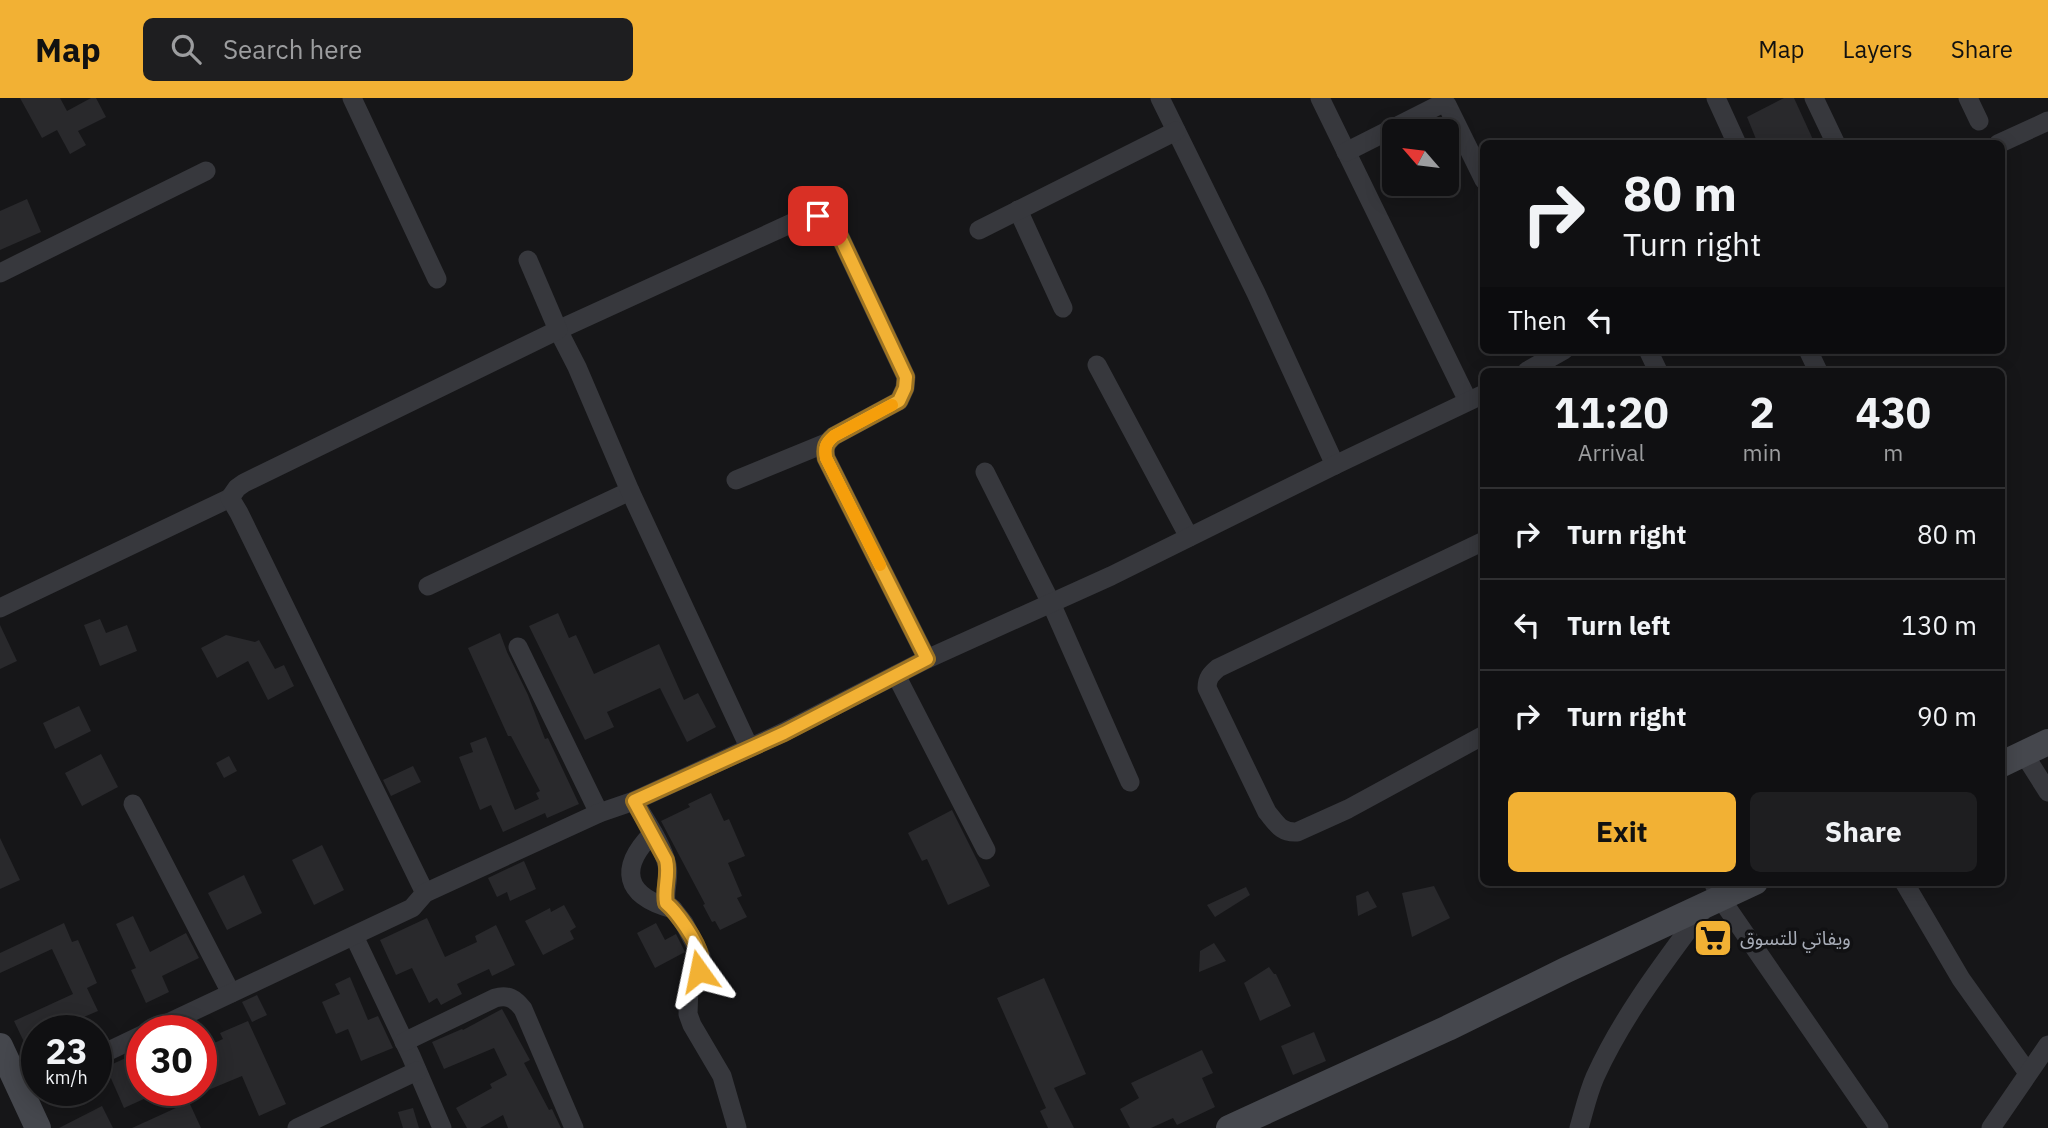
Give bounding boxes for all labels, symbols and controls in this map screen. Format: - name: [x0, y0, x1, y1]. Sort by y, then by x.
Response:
- search box: [143, 18, 633, 81]
- text: Map: [35, 28, 101, 71]
- icon: search: [167, 30, 205, 68]
- text: Search here: [223, 32, 362, 66]
- text: Map: [1758, 33, 1805, 65]
- text: Layers: [1843, 33, 1913, 65]
- text: Share: [1951, 33, 2013, 65]
- north arrow: [1382, 119, 1460, 196]
- map controls: [1382, 119, 1459, 196]
- text: 80 m: [1623, 161, 1737, 224]
- icon: right: [1508, 168, 1599, 259]
- pin: [788, 186, 848, 246]
- icon: arrive: [799, 197, 837, 235]
- text: Turn right: [1623, 223, 1761, 265]
- icon: left: [1581, 301, 1619, 339]
- text: Then: [1508, 303, 1567, 337]
- text: 11:20: [1554, 385, 1669, 440]
- text: 2: [1749, 385, 1775, 440]
- text: 430: [1855, 385, 1931, 440]
- text: Arrival: [1578, 437, 1645, 467]
- text: min: [1743, 437, 1781, 467]
- text: m: [1883, 437, 1903, 467]
- icon: right: [1508, 515, 1546, 553]
- text: Turn right: [1567, 517, 1686, 551]
- text: 80 m: [1917, 517, 1977, 551]
- icon: left: [1508, 606, 1546, 644]
- text: Turn left: [1567, 608, 1670, 642]
- text: 130 m: [1901, 608, 1977, 642]
- icon: right: [1508, 697, 1546, 735]
- text: Turn right: [1567, 699, 1686, 733]
- text: 90 m: [1917, 699, 1977, 733]
- button: Exit: [1508, 792, 1736, 872]
- button: Share: [1750, 792, 1977, 872]
- supermarket icon: ويفاتي للتسوق: [1692, 917, 1734, 959]
- place label: ويفاتي للتسوق: [1740, 926, 1851, 953]
- position arrow: [662, 934, 736, 1008]
- speed limit sign: 30: [126, 1015, 217, 1106]
- text: 23: [45, 1028, 88, 1074]
- text: km/h: [45, 1066, 88, 1089]

